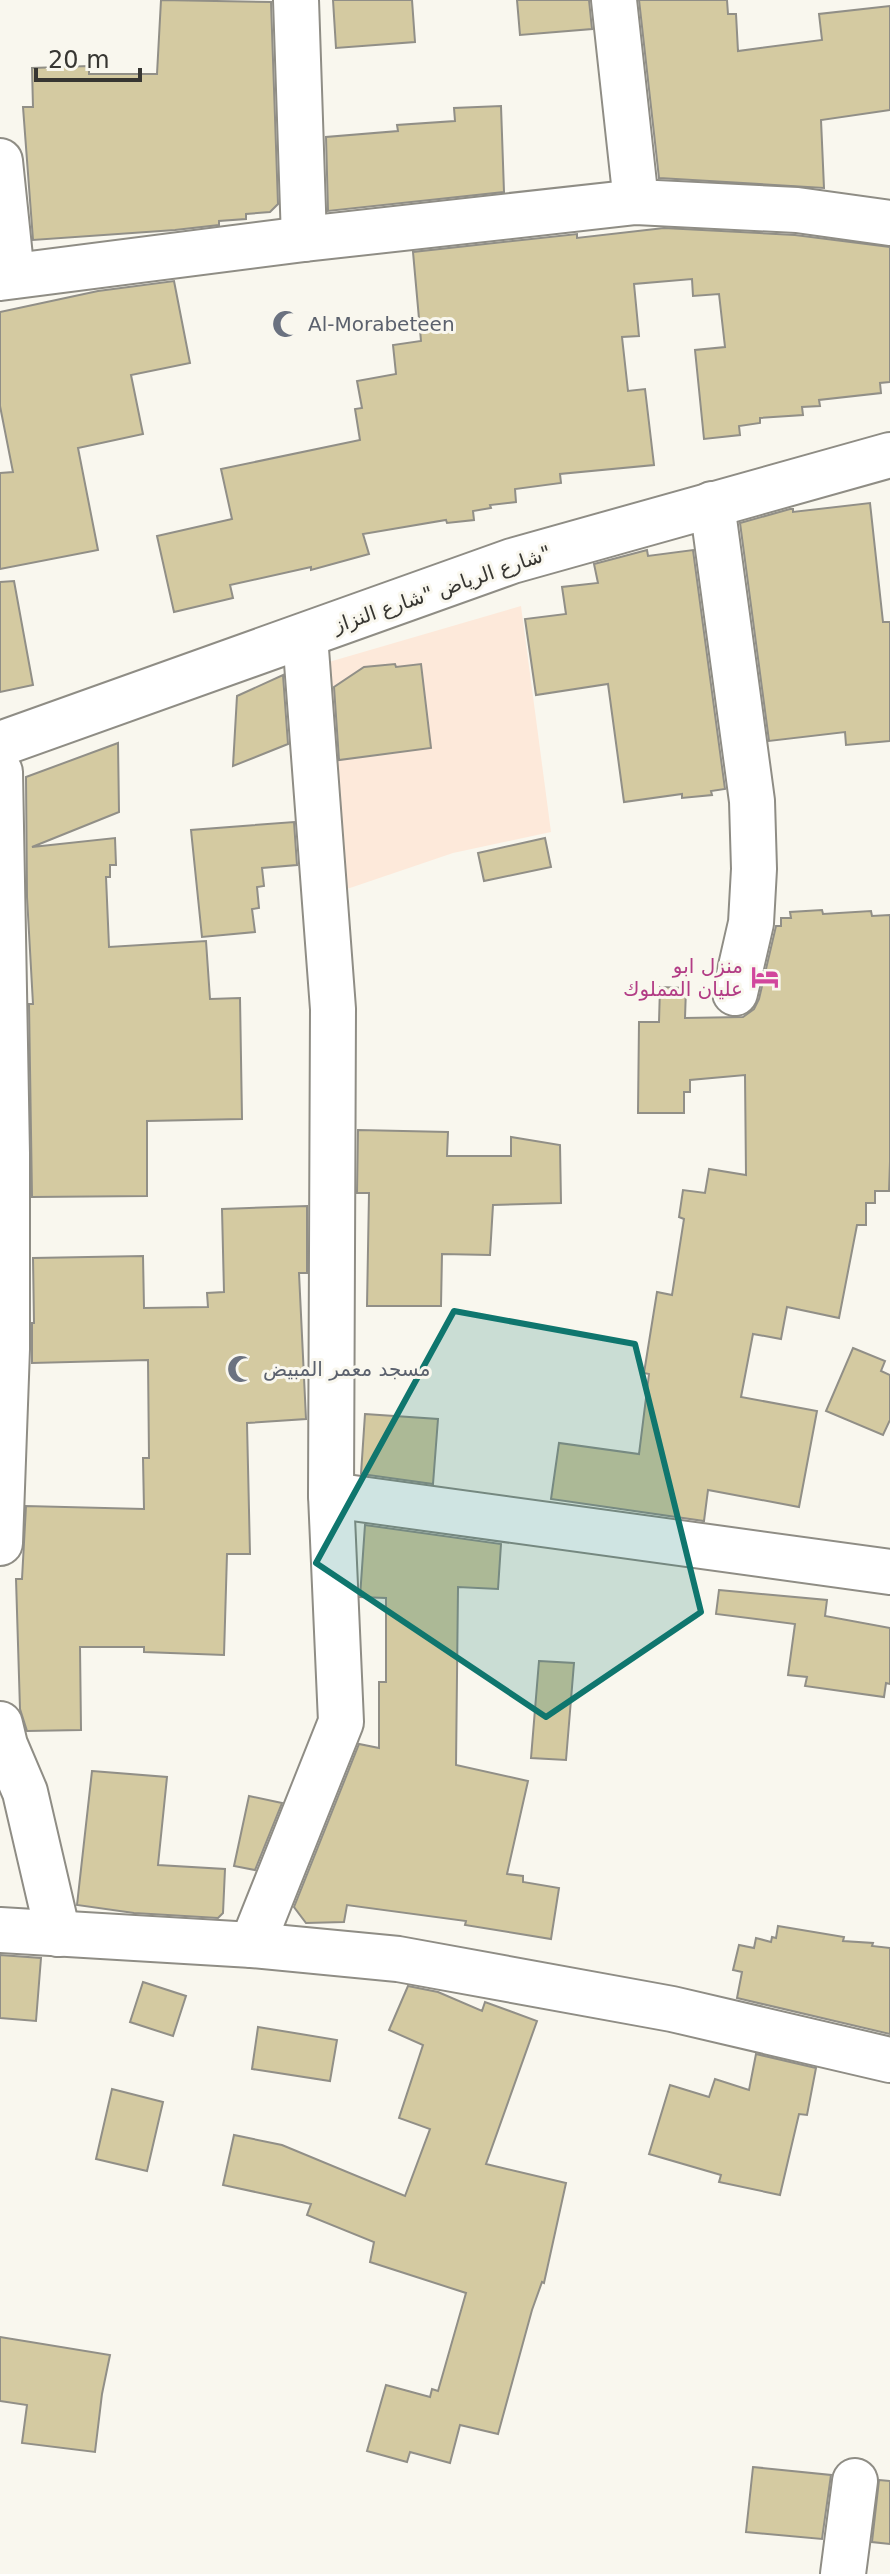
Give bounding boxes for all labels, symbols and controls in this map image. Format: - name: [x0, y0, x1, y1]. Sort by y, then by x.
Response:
- scale bar: [36, 32, 140, 82]
- text: 20 m: [48, 46, 110, 74]
- mosque icon: Al-Morabeteen: [271, 309, 301, 339]
- place label: Al-Morabeteen: [308, 312, 455, 336]
- street label: شارع الرياض "شارع النزاز": [329, 540, 554, 638]
- place label: منزل ابو عليان المملوك: [623, 954, 743, 1001]
- hotel icon: منزل ابو عليان المملوك: [750, 962, 780, 992]
- mosque icon: مسجد معمر المبيض: [226, 1354, 256, 1384]
- place label: مسجد معمر المبيض: [263, 1357, 430, 1381]

